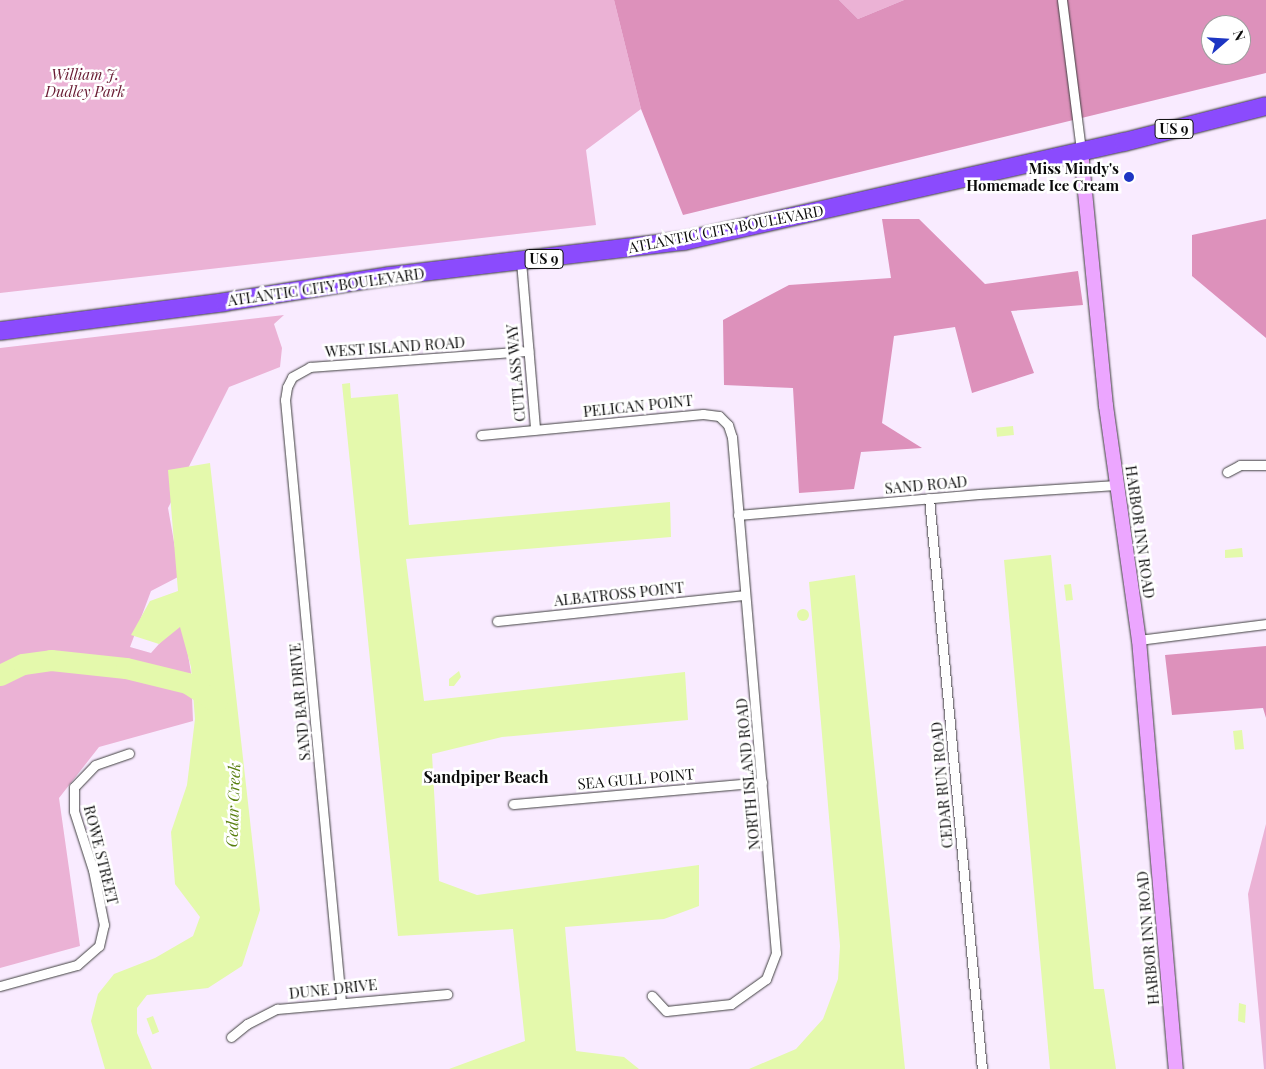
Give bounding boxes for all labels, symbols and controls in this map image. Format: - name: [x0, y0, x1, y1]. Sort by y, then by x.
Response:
- north arrow: [1201, 15, 1251, 65]
- text: N: [1229, 27, 1250, 43]
- park label: William J. Dudley Park: [45, 65, 125, 100]
- road number: US 9: [1154, 118, 1194, 140]
- place label: Miss Mindy's Homemade Ice Cream: [966, 159, 1119, 194]
- marker: Miss Mindy's Homemade Ice Cream: [1123, 171, 1135, 183]
- street label: ATLANTIC CITY BOULEVARD: [627, 201, 825, 257]
- road number: US 9: [524, 248, 564, 270]
- street label: ATLANTIC CITY BOULEVARD: [226, 264, 426, 310]
- street label: CUTLASS WAY: [503, 323, 529, 423]
- street label: WEST ISLAND ROAD: [324, 333, 466, 361]
- street label: PELICAN POINT: [582, 391, 694, 421]
- street label: HARBOR INN ROAD: [1122, 464, 1158, 600]
- street label: SAND ROAD: [884, 472, 968, 498]
- street label: ALBATROSS POINT: [553, 578, 685, 610]
- street label: SAND BAR DRIVE: [286, 642, 314, 762]
- street label: NORTH ISLAND ROAD: [732, 697, 764, 851]
- street label: CEDAR RUN ROAD: [927, 721, 957, 849]
- water label: Cedar Creek: [222, 762, 244, 848]
- street label: SEA GULL POINT: [577, 765, 695, 793]
- district label: Sandpiper Beach: [423, 767, 549, 787]
- street label: ROWE STREET: [80, 803, 122, 907]
- street label: HARBOR INN ROAD: [1133, 870, 1163, 1006]
- street label: DUNE DRIVE: [288, 975, 378, 1003]

